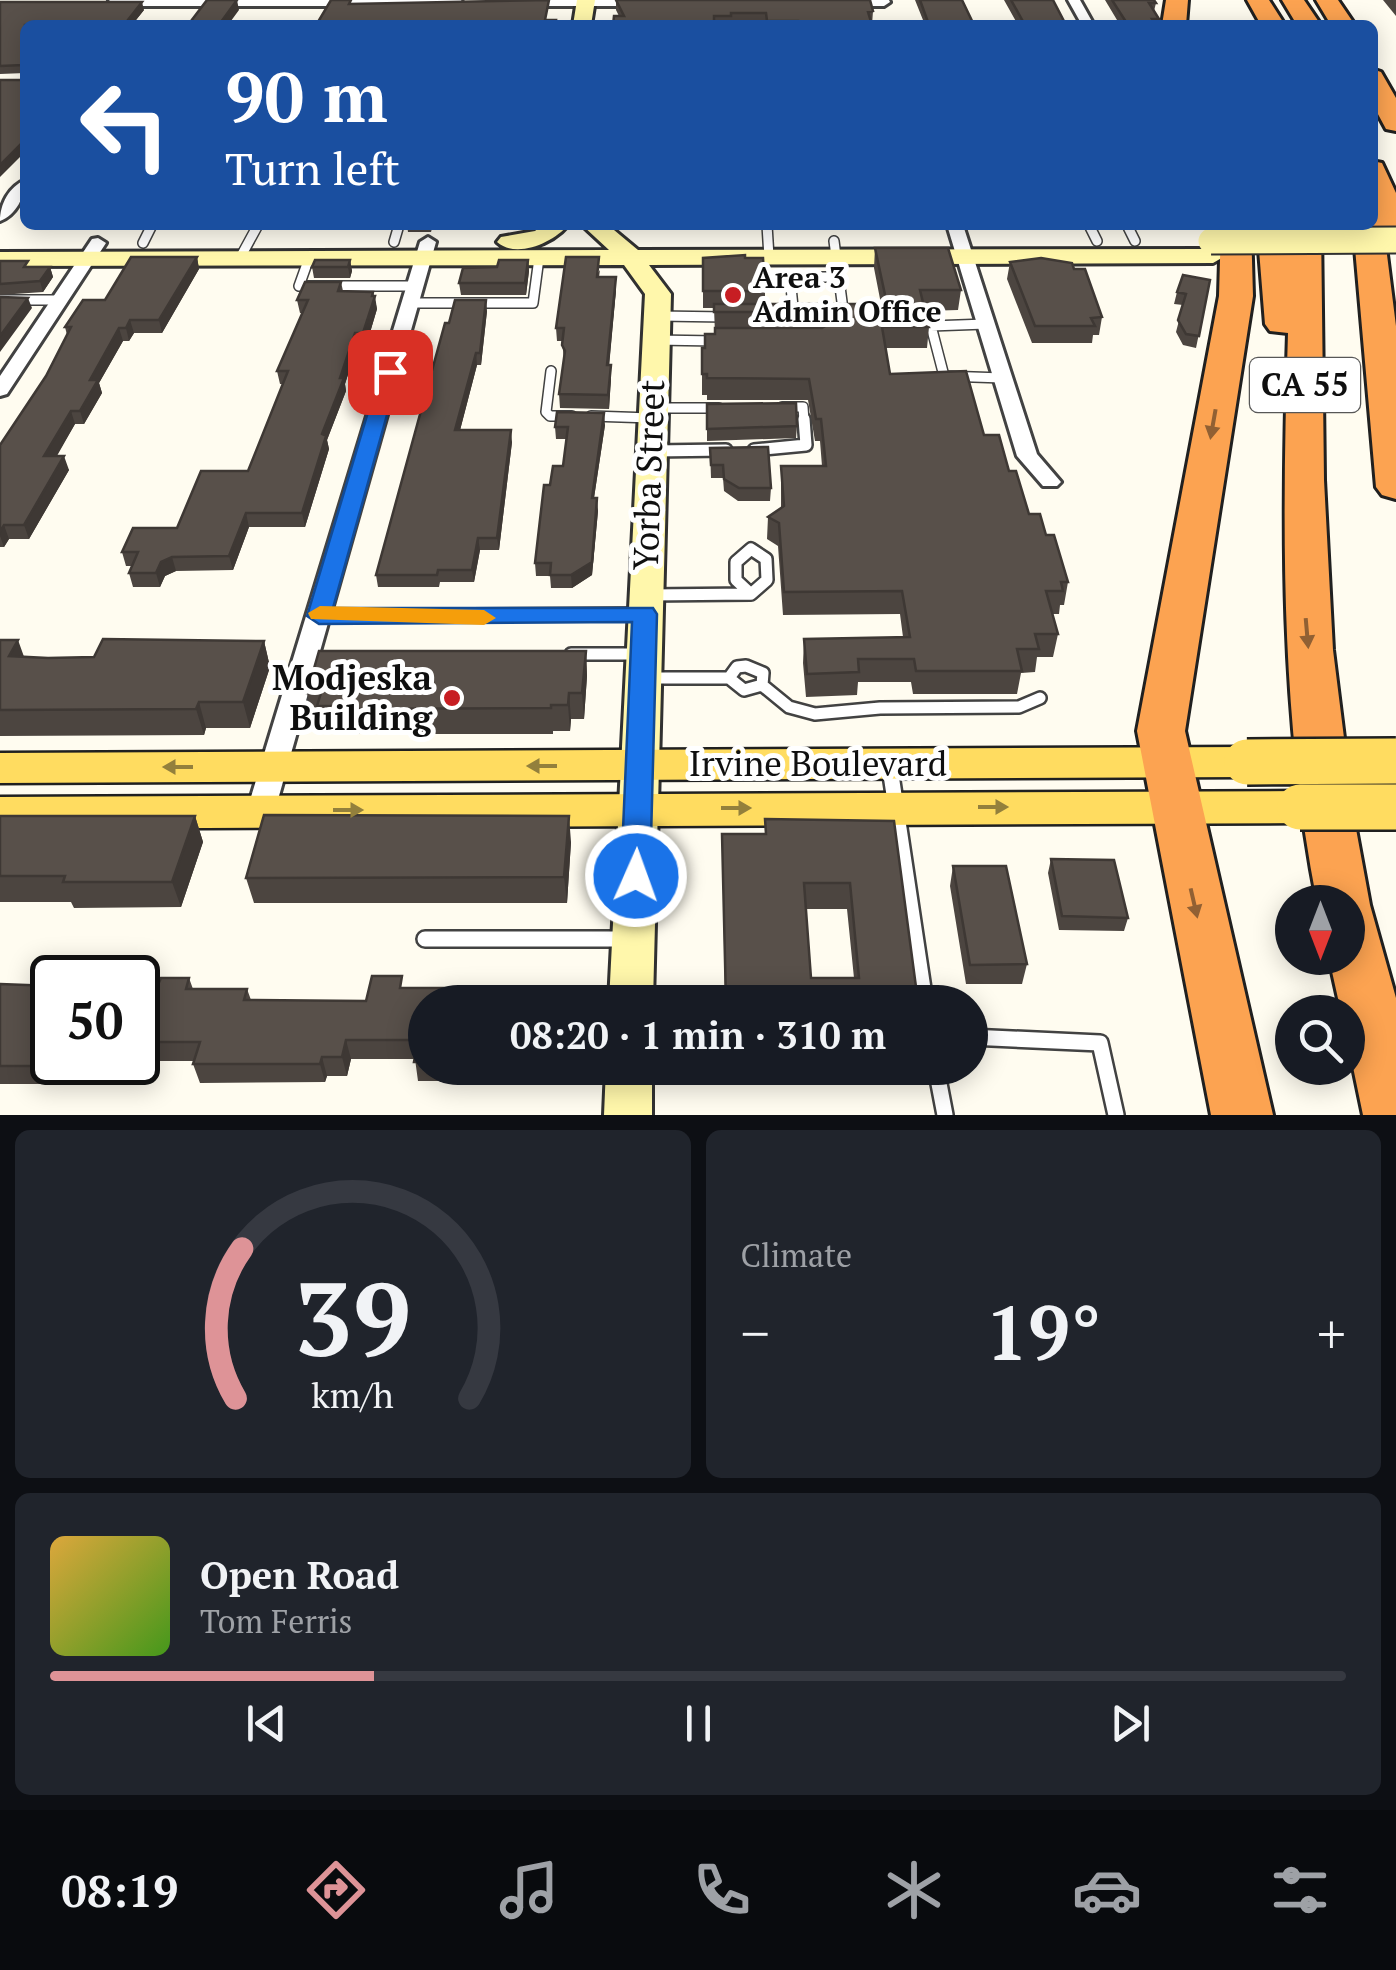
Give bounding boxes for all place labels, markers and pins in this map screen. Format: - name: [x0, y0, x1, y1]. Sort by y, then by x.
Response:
- place label: Area 3 Admin Office: [753, 257, 942, 331]
- marker: Area 3 Admin Office: [722, 284, 744, 306]
- pin: [348, 330, 433, 415]
- place label: Modjeska Building: [272, 654, 433, 740]
- marker: Modjeska Building: [441, 687, 463, 709]

